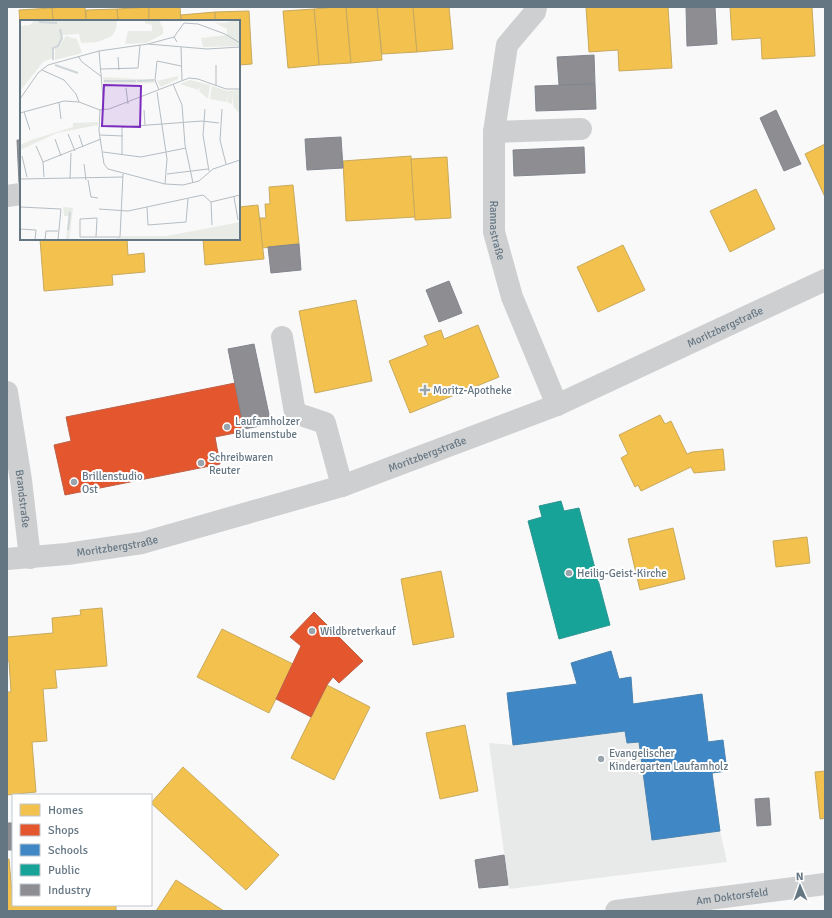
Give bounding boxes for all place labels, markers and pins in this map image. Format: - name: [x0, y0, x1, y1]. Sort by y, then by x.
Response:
- place label: Moritz-Apotheke: [433, 384, 512, 397]
- marker: Moritz-Apotheke: [420, 385, 430, 395]
- place label: Laufamholzer Blumenstube: [235, 415, 300, 441]
- marker: Laufamholzer Blumenstube: [222, 422, 232, 432]
- place label: Schreibwaren Reuter: [209, 451, 273, 477]
- marker: Schreibwaren Reuter: [196, 458, 206, 468]
- place label: Brillenstudio Ost: [82, 470, 143, 496]
- marker: Brillenstudio Ost: [69, 477, 79, 487]
- place label: Heilig-Geist-Kirche: [577, 567, 667, 580]
- marker: Heilig-Geist-Kirche: [564, 568, 574, 578]
- place label: Wildbretverkauf: [320, 625, 397, 638]
- marker: Wildbretverkauf: [307, 626, 317, 636]
- place label: Evangelischer Kindergarten Laufamholz: [609, 747, 729, 773]
- marker: Evangelischer Kindergarten Laufamholz: [596, 754, 606, 764]

